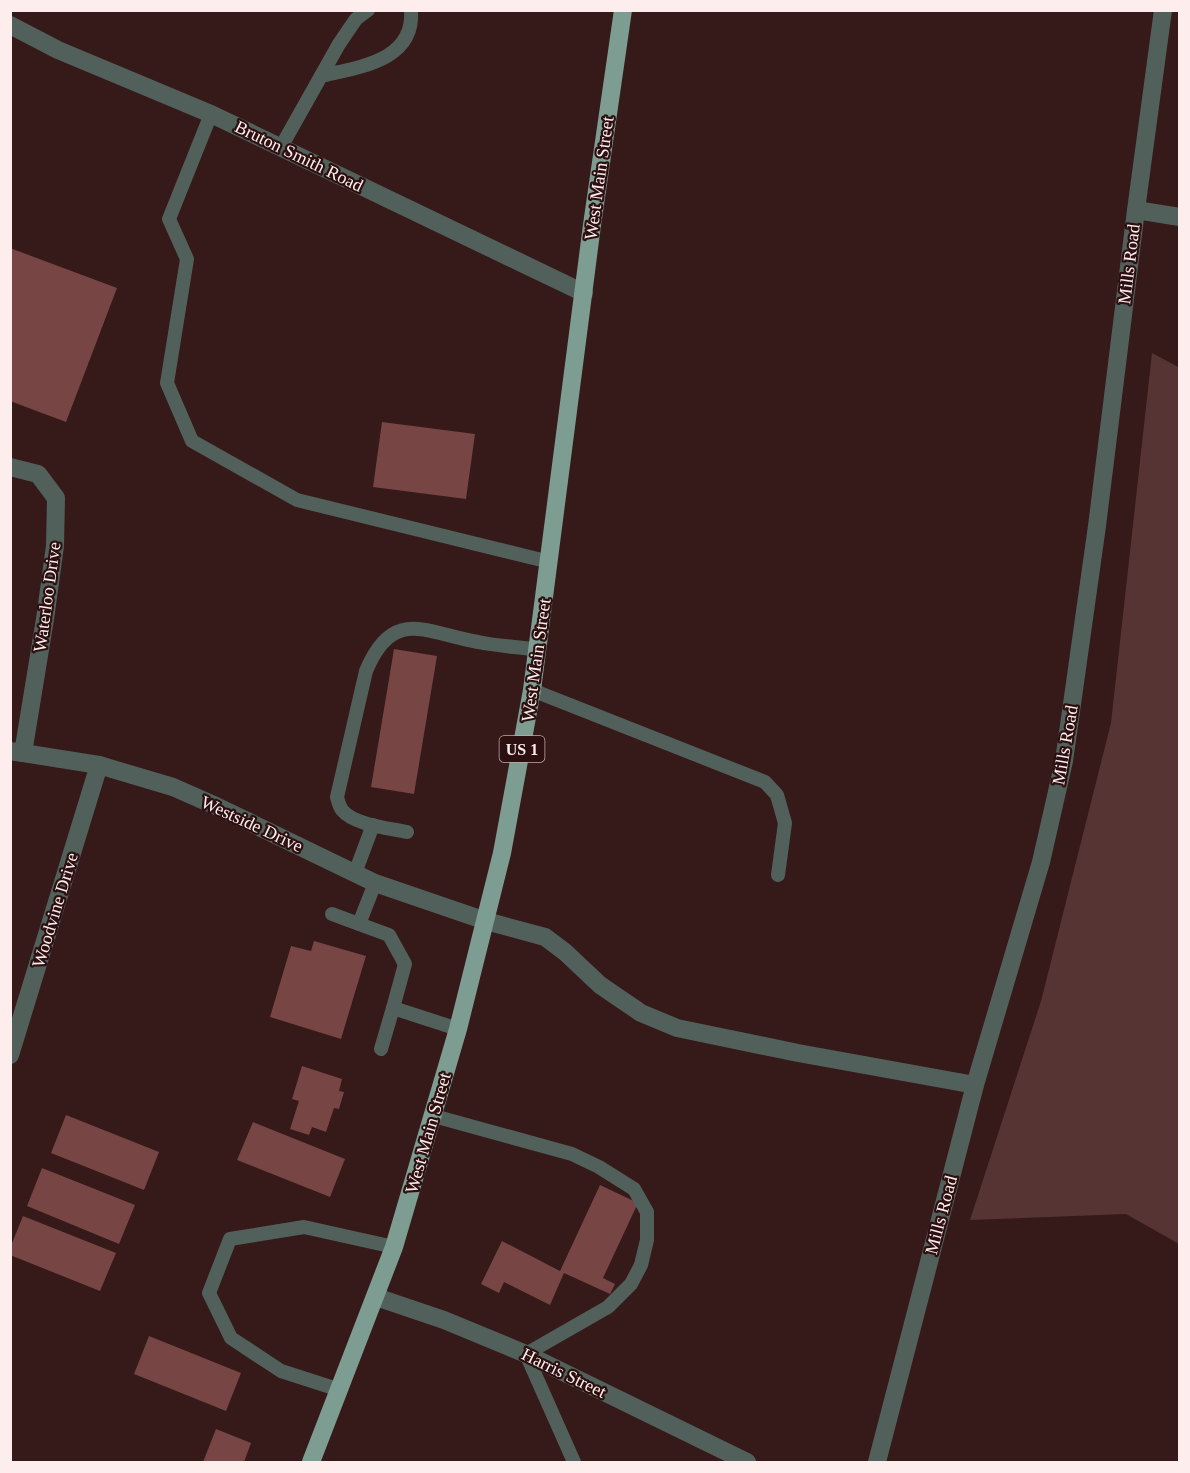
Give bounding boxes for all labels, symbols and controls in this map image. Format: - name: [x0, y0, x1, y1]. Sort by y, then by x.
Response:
- street label: West Main Street: [580, 115, 618, 241]
- street label: Bruton Smith Road: [232, 116, 366, 196]
- street label: Mills Road: [1114, 223, 1144, 305]
- street label: Waterloo Drive: [29, 541, 65, 653]
- street label: West Main Street: [517, 597, 555, 723]
- street label: Mills Road: [1048, 704, 1082, 786]
- road number: US 1: [500, 736, 544, 762]
- street label: Westside Drive: [198, 792, 306, 856]
- street label: Woodvine Drive: [28, 850, 82, 970]
- street label: West Main Street: [401, 1070, 455, 1196]
- street label: Mills Road: [921, 1174, 961, 1256]
- street label: Harris Street: [519, 1344, 609, 1402]

